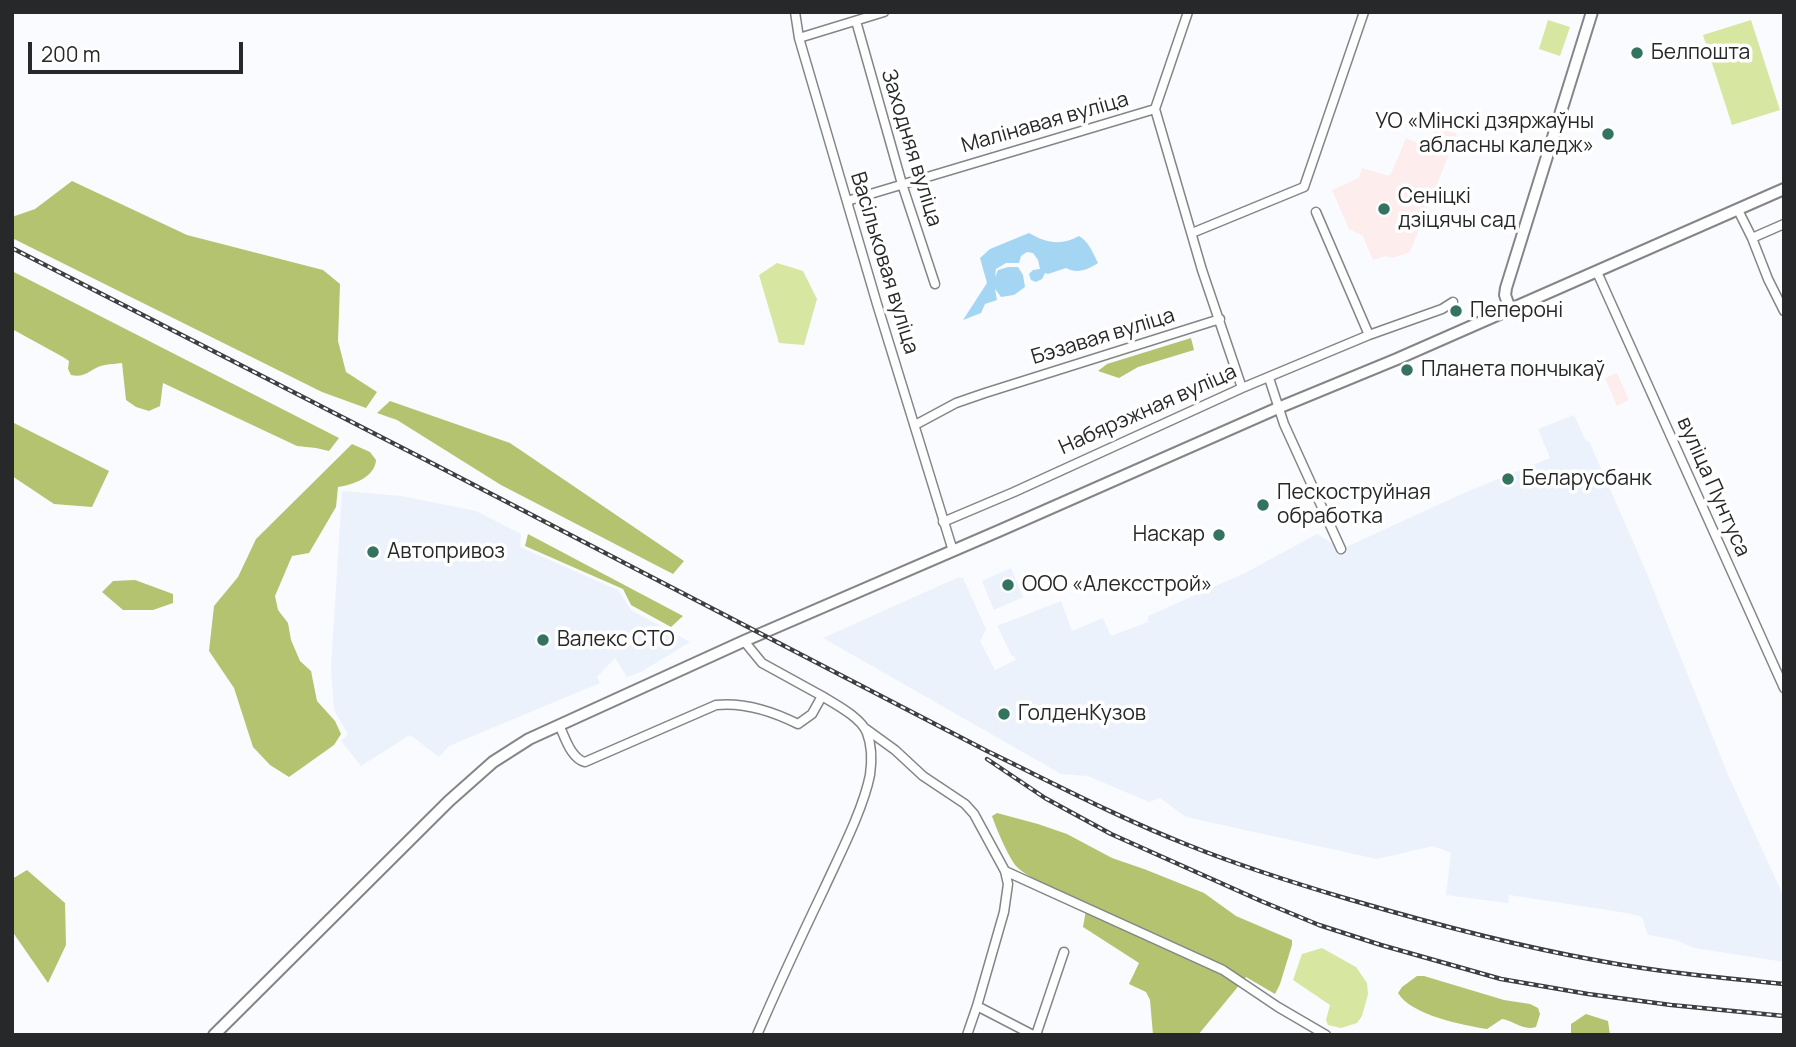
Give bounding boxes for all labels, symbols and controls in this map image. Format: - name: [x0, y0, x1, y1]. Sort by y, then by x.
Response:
- scale bar: [32, 28, 247, 72]
- text: 200 m: [41, 40, 101, 68]
- place label: Белпошта: [1651, 40, 1750, 66]
- marker: Белпошта: [1629, 45, 1645, 61]
- street label: Заходняя вуліца: [875, 66, 947, 230]
- street label: Малінавая вуліца: [959, 87, 1131, 159]
- place label: УО «Мінскі дзяржаўны абласны каледж»: [1375, 109, 1594, 159]
- marker: УО «Мінскі дзяржаўны абласны каледж»: [1600, 126, 1616, 142]
- street label: Васільковая вуліца: [844, 169, 924, 357]
- place label: Сеніцкі дзіцячы сад: [1398, 184, 1516, 234]
- marker: Сеніцкі дзіцячы сад: [1376, 201, 1392, 217]
- place label: Пепероні: [1470, 298, 1563, 324]
- street label: Бэзавая вуліца: [1028, 303, 1178, 371]
- marker: Пепероні: [1448, 303, 1464, 319]
- place label: Планета пончыкаў: [1421, 357, 1605, 383]
- street label: Набярэжная вуліца: [1055, 359, 1241, 461]
- marker: Планета пончыкаў: [1399, 362, 1415, 378]
- street label: вуліца Пунтуса: [1671, 413, 1755, 561]
- place label: Беларусбанк: [1522, 466, 1652, 492]
- marker: Беларусбанк: [1500, 471, 1516, 487]
- place label: Пескоструйная обработка: [1277, 480, 1431, 530]
- marker: Пескоструйная обработка: [1255, 497, 1271, 513]
- place label: Наскар: [1133, 522, 1205, 548]
- marker: Наскар: [1211, 527, 1227, 543]
- place label: Автопривоз: [387, 539, 505, 565]
- marker: Автопривоз: [365, 544, 381, 560]
- place label: ООО «Алексстрой»: [1022, 572, 1212, 598]
- marker: ООО «Алексстрой»: [1000, 577, 1016, 593]
- place label: Валекс СТО: [557, 627, 675, 653]
- marker: Валекс СТО: [535, 632, 551, 648]
- place label: ГолденКузов: [1018, 701, 1146, 727]
- marker: ГолденКузов: [996, 706, 1012, 722]

